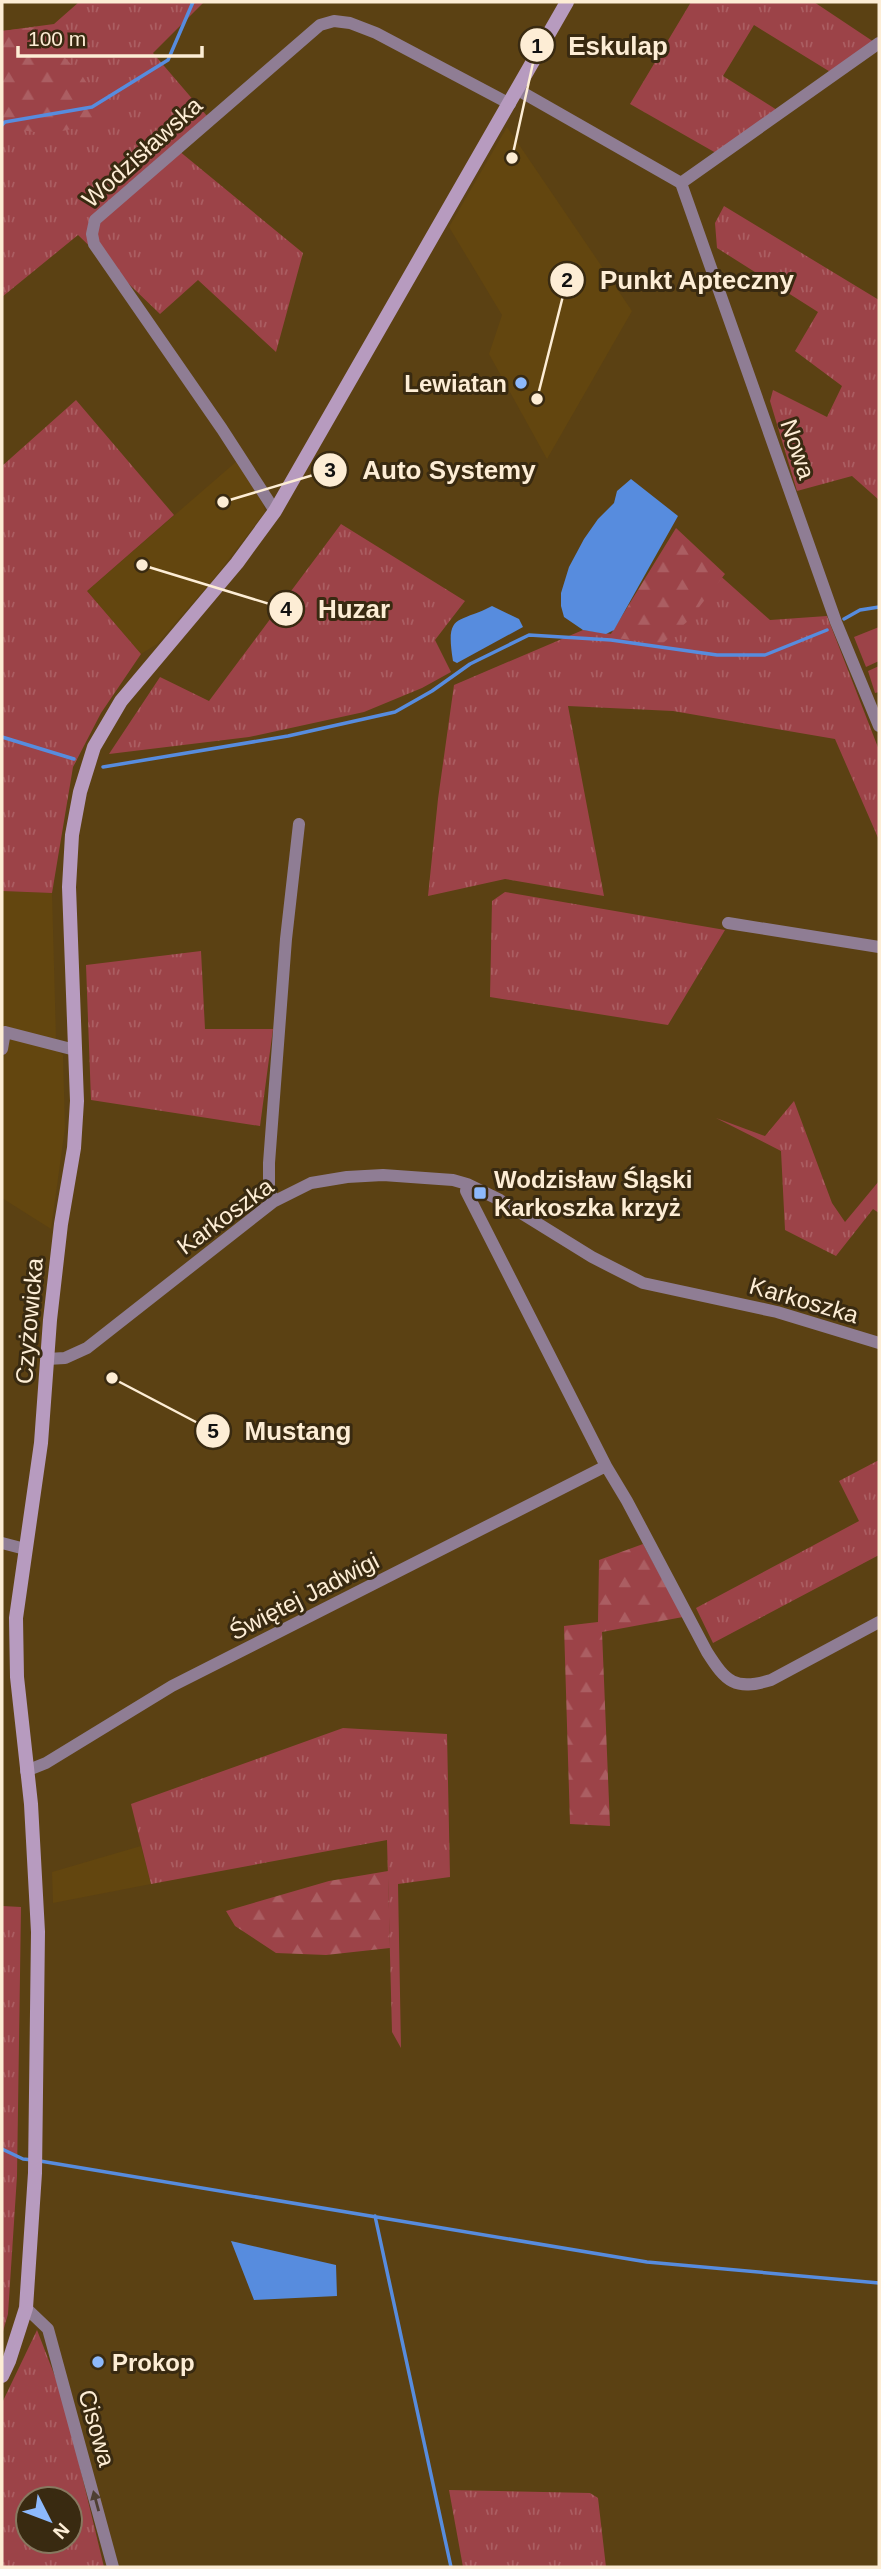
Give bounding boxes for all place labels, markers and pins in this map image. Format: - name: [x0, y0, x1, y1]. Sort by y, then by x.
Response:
- callout: Eskulap: [519, 22, 682, 69]
- callout: Punkt Apteczny: [550, 256, 808, 303]
- place label: Lewiatan: [404, 370, 507, 397]
- marker: Lewiatan: [513, 375, 529, 391]
- callout: Auto Systemy: [313, 446, 549, 493]
- callout: Huzar: [269, 586, 404, 633]
- place label: Wodzisław Śląski Karkoszka krzyż: [494, 1166, 692, 1221]
- marker: Wodzisław Śląski Karkoszka krzyż: [472, 1185, 488, 1201]
- callout: Mustang: [195, 1407, 365, 1454]
- place label: Prokop: [112, 2349, 195, 2376]
- marker: Prokop: [90, 2354, 106, 2370]

